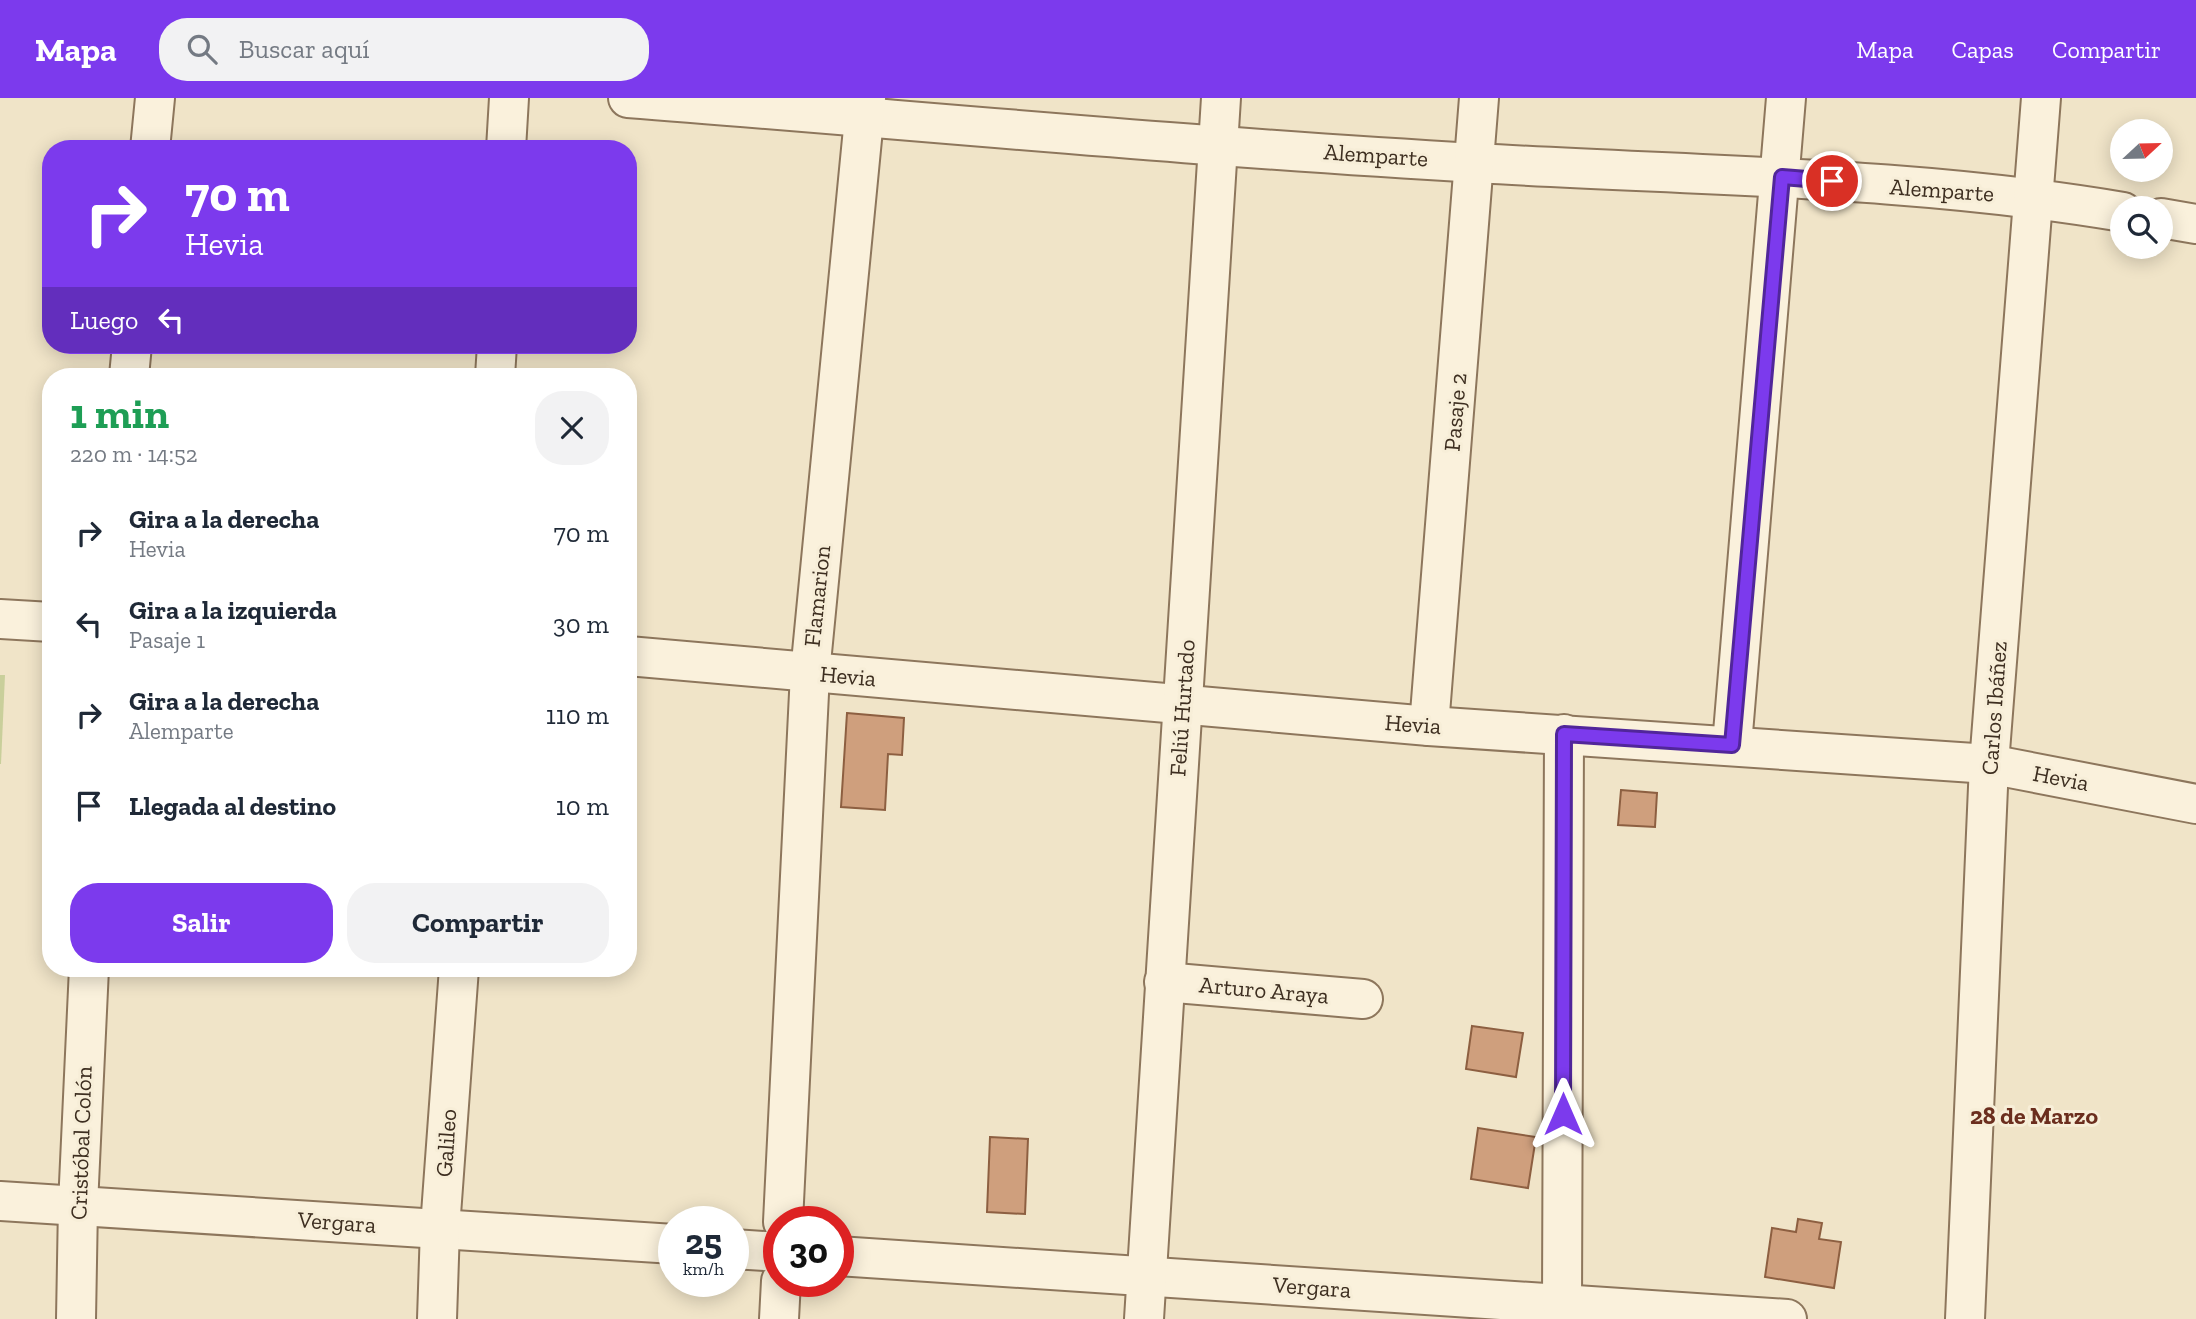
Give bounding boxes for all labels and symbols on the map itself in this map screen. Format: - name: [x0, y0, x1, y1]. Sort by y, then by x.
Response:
- north arrow: [2110, 119, 2174, 182]
- street label: Alemparte: [1323, 137, 1429, 173]
- pin: [1802, 151, 1862, 211]
- street label: Alemparte: [1889, 172, 1995, 208]
- street label: Pasaje 2: [1438, 371, 1472, 453]
- street label: Flamarion: [798, 544, 836, 648]
- street label: Feliú Hurtado: [1163, 638, 1201, 778]
- street label: Carlos Ibáñez: [1975, 640, 2013, 776]
- street label: Hevia: [819, 660, 877, 692]
- street label: Hevia: [1384, 708, 1442, 740]
- street label: Hevia: [2031, 759, 2091, 797]
- street label: Arturo Araya: [1198, 970, 1330, 1010]
- street label: Cristóbal Colón: [64, 1066, 98, 1220]
- position arrow: [1526, 1077, 1600, 1151]
- district label: 28 de Marzo: [1970, 1101, 2099, 1130]
- street label: Galileo: [430, 1108, 462, 1178]
- street label: Vergara: [296, 1205, 377, 1239]
- speed limit sign: 30: [763, 1206, 854, 1297]
- street label: Vergara: [1271, 1270, 1352, 1304]

